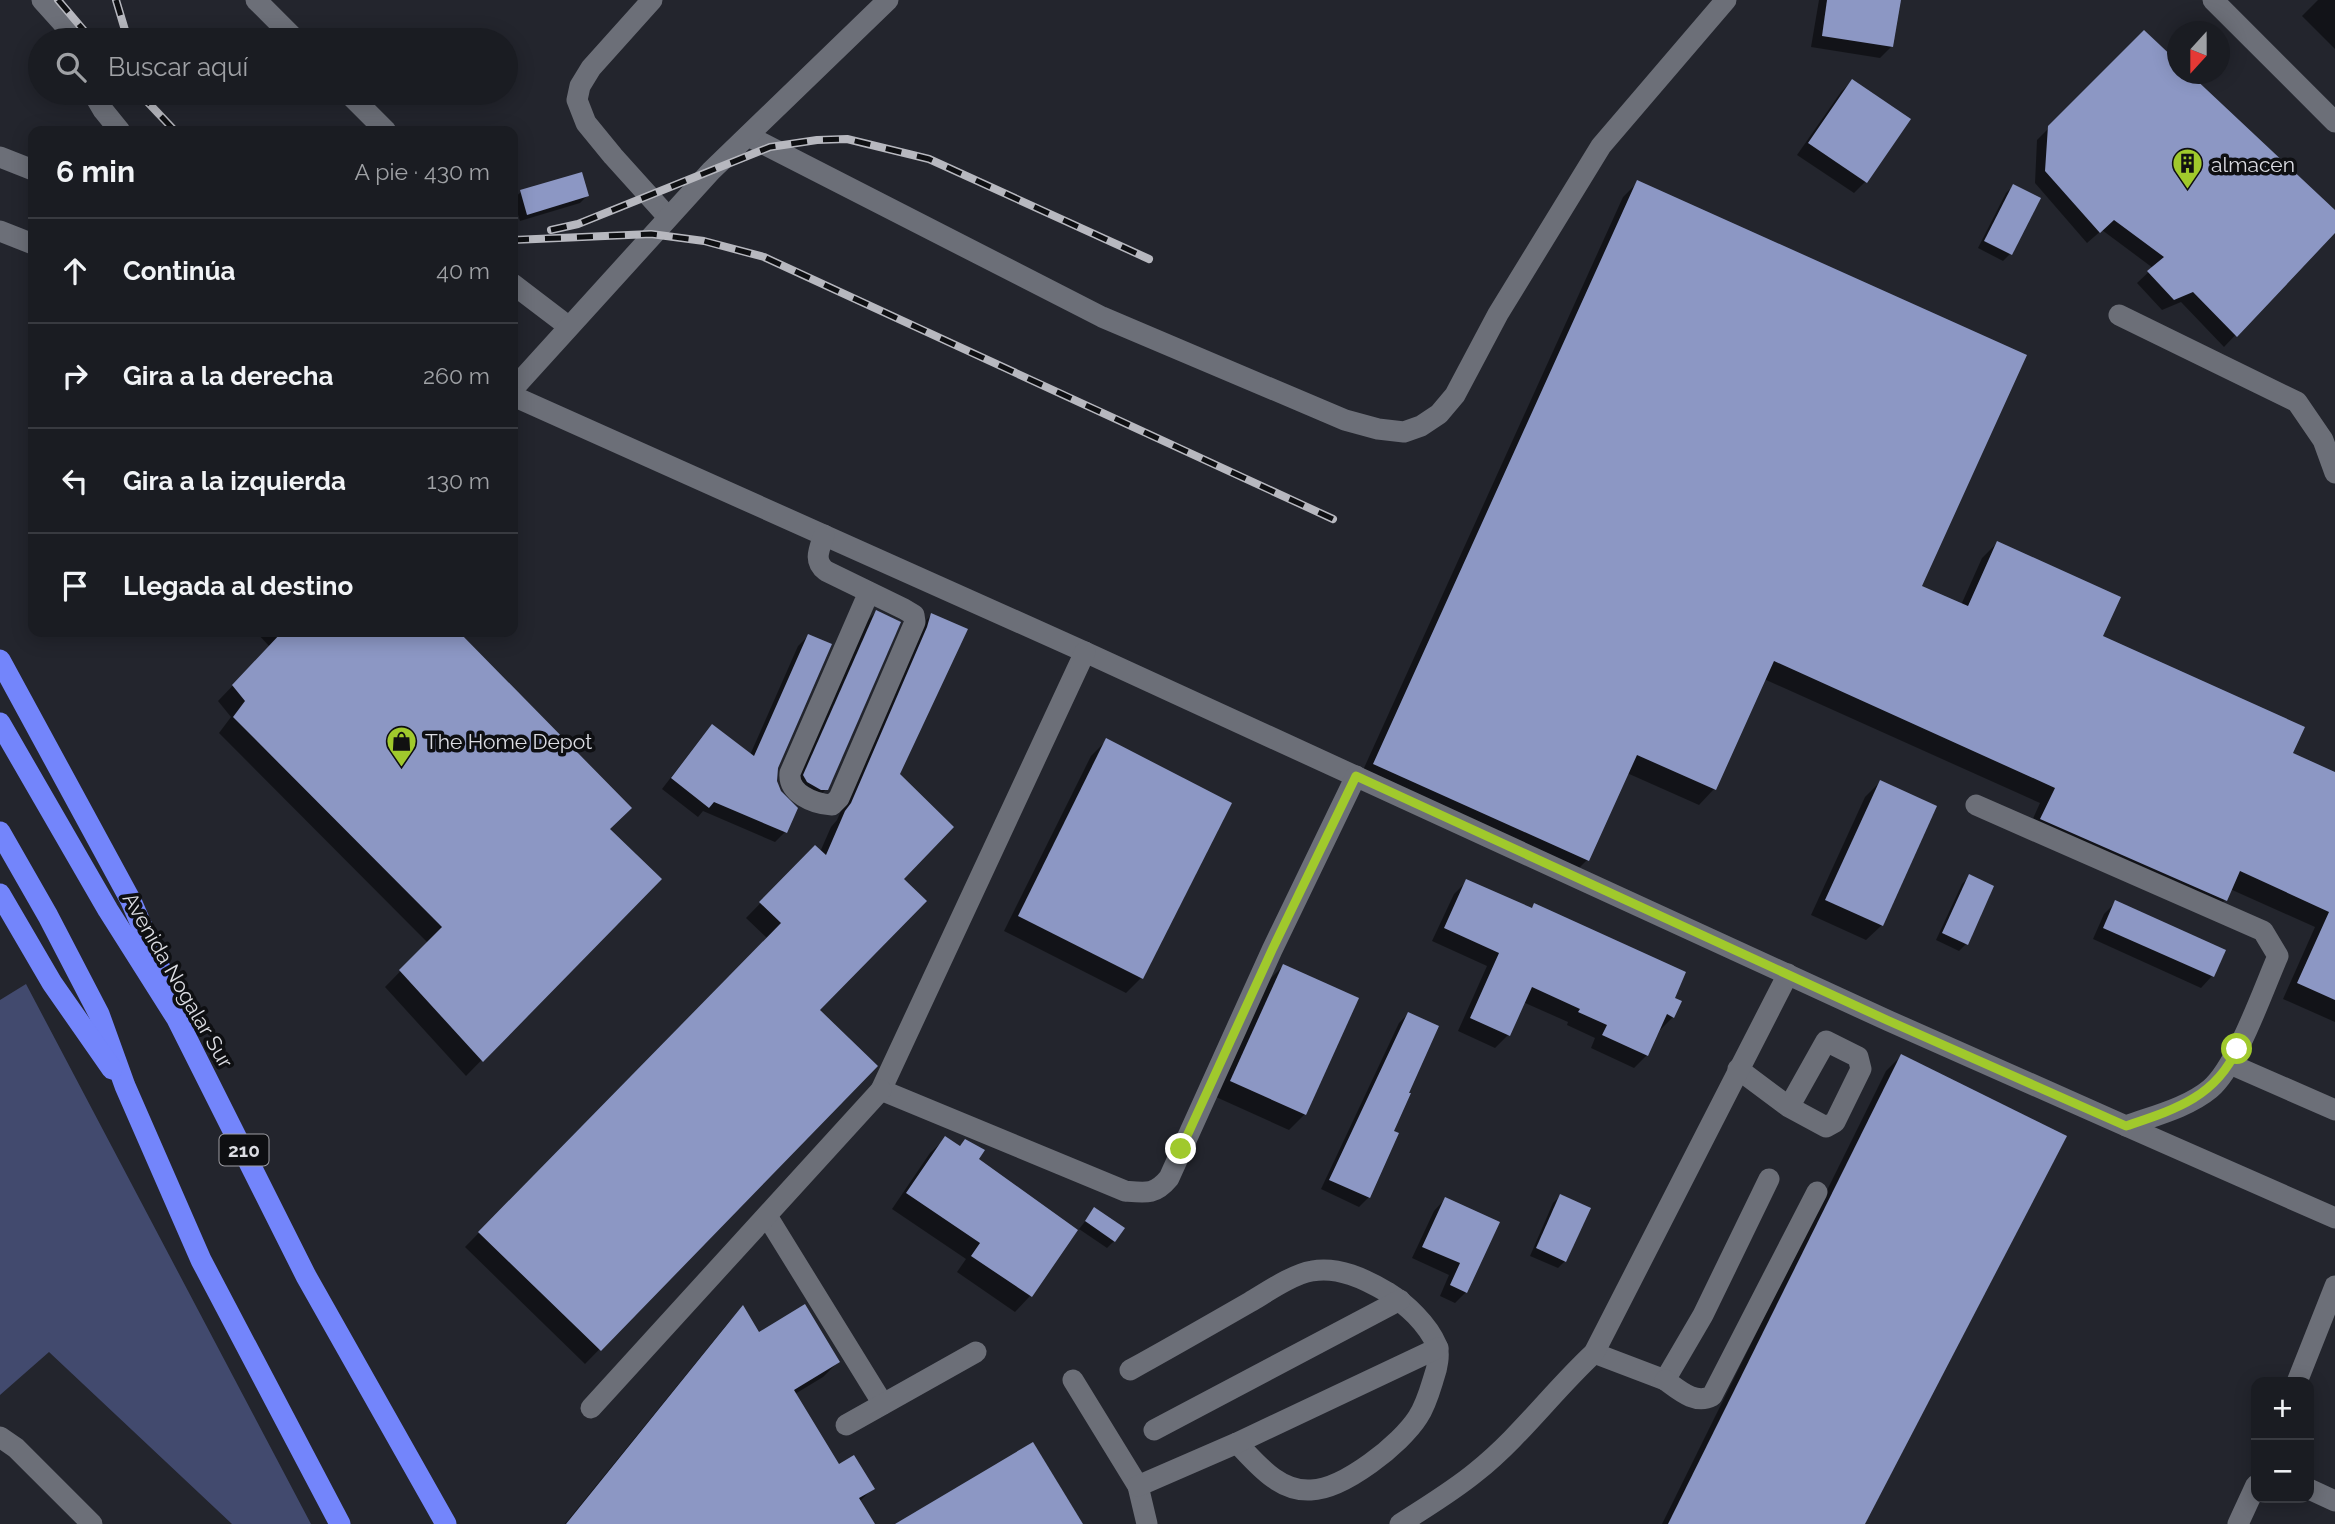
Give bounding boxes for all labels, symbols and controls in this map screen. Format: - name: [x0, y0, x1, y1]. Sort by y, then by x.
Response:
- north arrow: [2167, 21, 2230, 84]
- search box: [28, 28, 518, 105]
- icon: search: [52, 48, 90, 86]
- text: Buscar aquí: [108, 52, 248, 82]
- building icon: almacen: [2171, 147, 2205, 191]
- place label: almacen: [2211, 152, 2295, 177]
- text: 6 min: [56, 154, 135, 189]
- text: A pie · 430 m: [355, 158, 490, 185]
- icon: ahead: [56, 252, 94, 290]
- text: Continúa: [123, 256, 235, 286]
- text: 40 m: [436, 257, 490, 284]
- icon: right: [56, 357, 94, 395]
- text: Gira a la derecha: [123, 361, 333, 391]
- text: 260 m: [423, 362, 490, 389]
- icon: left: [56, 462, 94, 500]
- text: Gira a la izquierda: [123, 466, 346, 496]
- text: 130 m: [427, 467, 490, 494]
- icon: arrive: [56, 567, 94, 605]
- text: Llegada al destino: [123, 571, 353, 601]
- shop icon: The Home Depot: [385, 724, 419, 768]
- place label: The Home Depot: [425, 729, 592, 754]
- street label: Avenida Nogalar Sur: [118, 888, 239, 1073]
- route start: [2221, 1033, 2252, 1064]
- route end: [1165, 1133, 1196, 1164]
- road number: 210: [219, 1134, 268, 1166]
- map controls: [2251, 1377, 2314, 1503]
- button: +: [2251, 1377, 2314, 1440]
- button: −: [2251, 1440, 2314, 1503]

